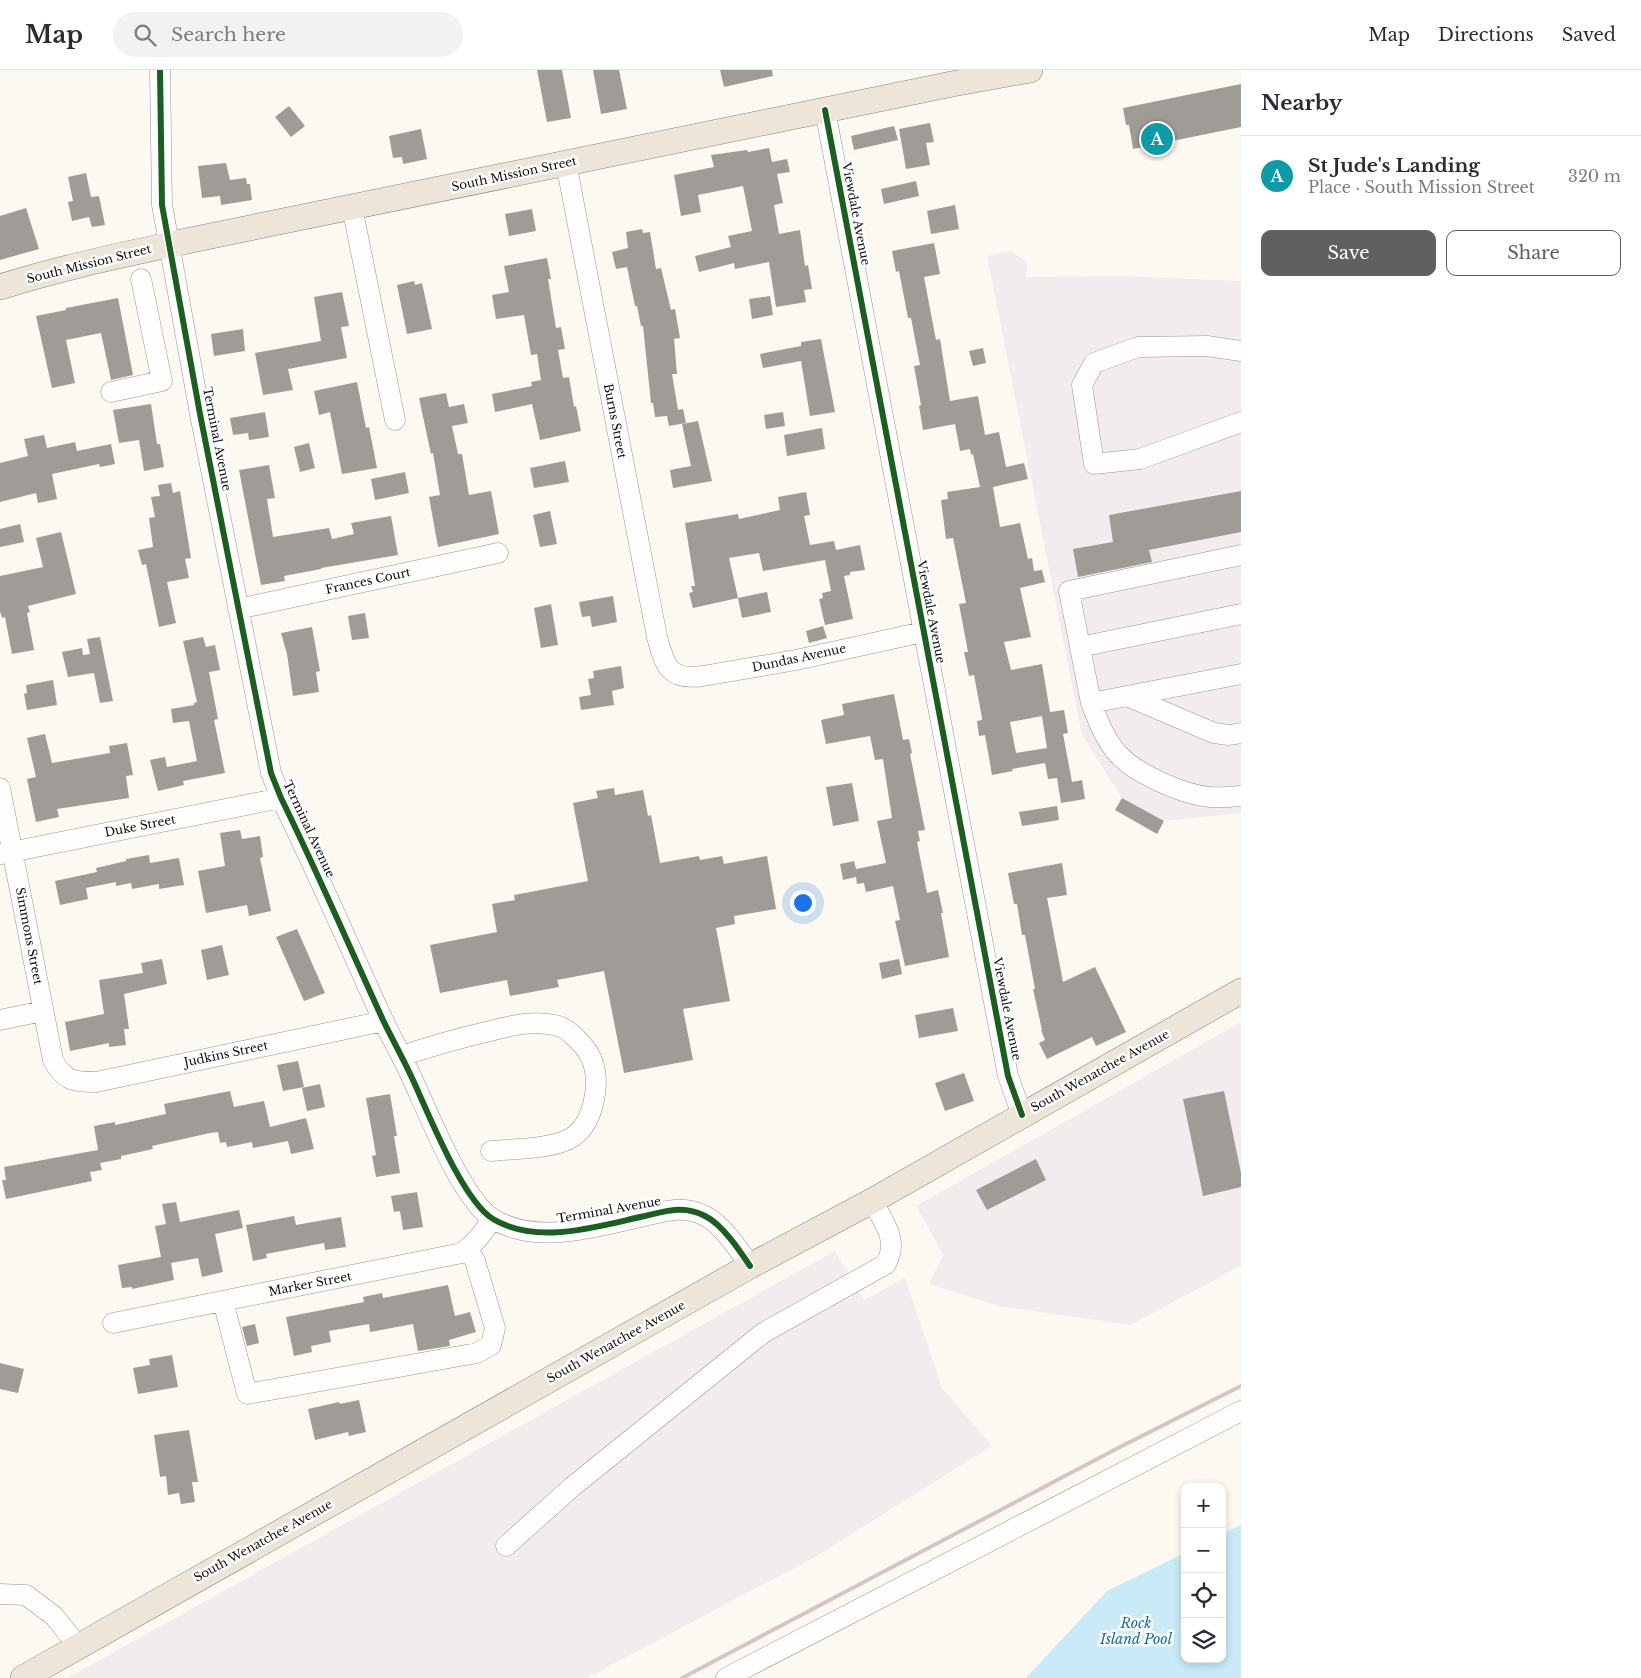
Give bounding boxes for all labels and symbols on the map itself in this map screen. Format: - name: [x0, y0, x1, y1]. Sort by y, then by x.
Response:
- pin: A: [1141, 120, 1173, 158]
- street label: South Mission Street: [450, 153, 578, 194]
- street label: Viewdale Avenue: [839, 160, 874, 267]
- street label: South Mission Street: [25, 241, 153, 286]
- street label: Burns Street: [601, 382, 630, 460]
- street label: Terminal Avenue: [200, 386, 235, 492]
- street label: Viewdale Avenue: [914, 558, 949, 665]
- street label: Frances Court: [324, 564, 412, 597]
- street label: Dundas Avenue: [750, 640, 847, 675]
- street label: Terminal Avenue: [280, 778, 339, 880]
- street label: Duke Street: [103, 811, 177, 840]
- street label: Simmons Street: [13, 886, 46, 986]
- your location: [790, 890, 816, 916]
- street label: Viewdale Avenue: [990, 955, 1025, 1062]
- street label: South Wenatchee Avenue: [1028, 1026, 1172, 1115]
- street label: Judkins Street: [181, 1037, 270, 1070]
- street label: Terminal Avenue: [556, 1193, 662, 1226]
- street label: Marker Street: [267, 1268, 353, 1299]
- street label: South Wenatchee Avenue: [544, 1297, 688, 1386]
- street label: South Wenatchee Avenue: [191, 1496, 335, 1585]
- water label: Rock Island Pool: [1099, 1614, 1173, 1648]

